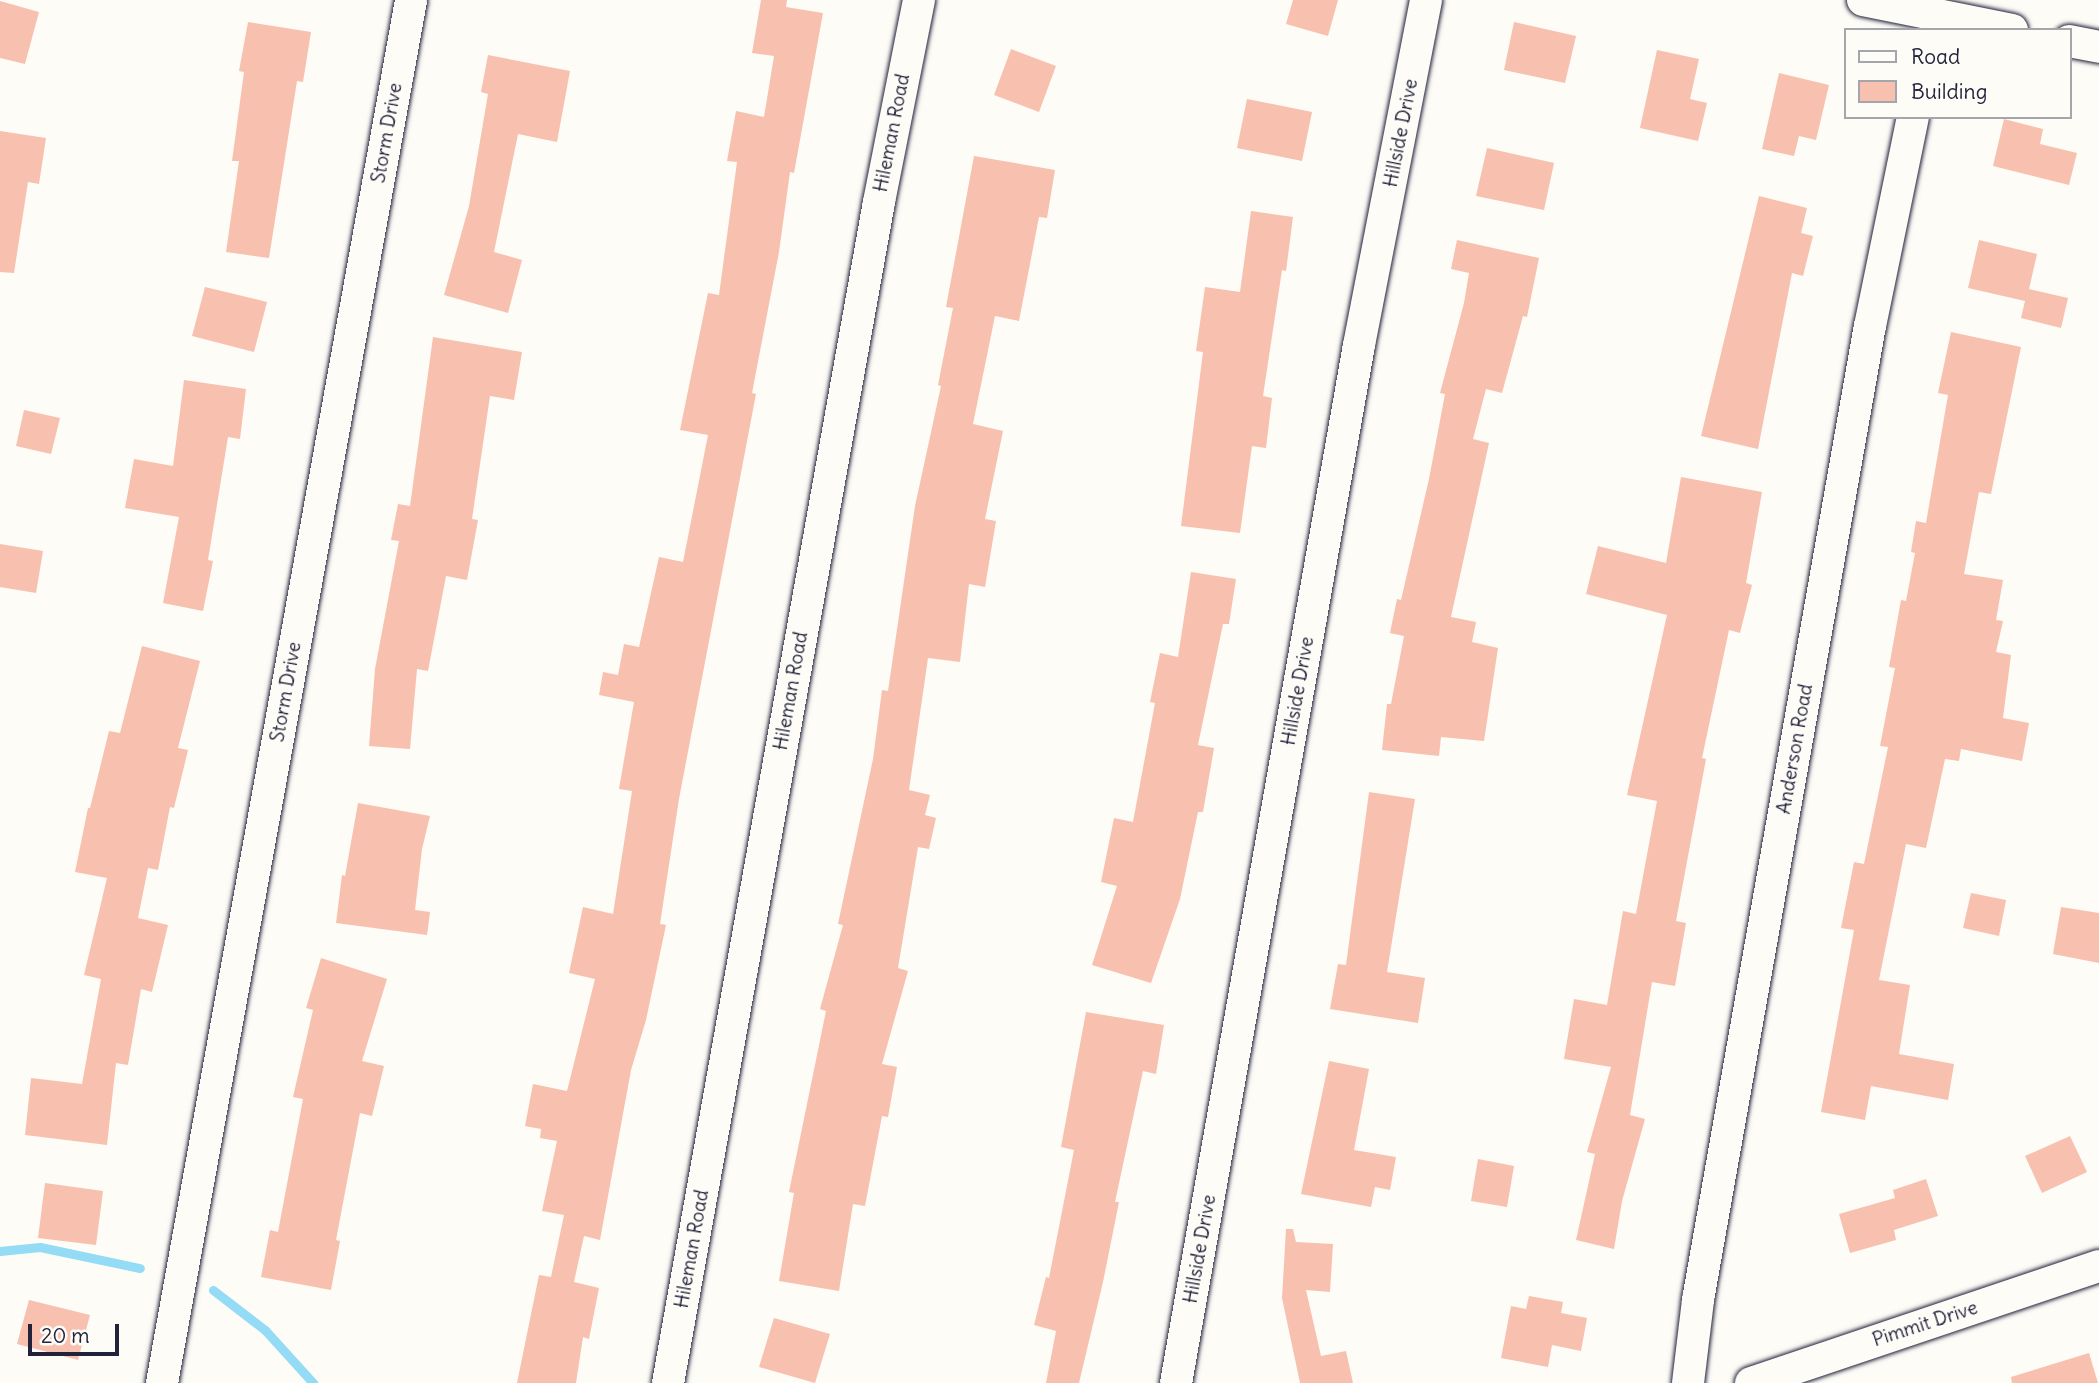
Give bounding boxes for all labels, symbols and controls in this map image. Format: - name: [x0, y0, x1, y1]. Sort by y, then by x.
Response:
- legend: [1843, 28, 2071, 119]
- text: Road: [1911, 43, 1960, 70]
- street label: Hileman Road: [869, 72, 915, 194]
- street label: Hillside Drive: [1379, 77, 1423, 189]
- text: Building: [1911, 78, 1987, 105]
- street label: Storm Drive: [367, 81, 407, 185]
- street label: Hileman Road: [769, 630, 813, 752]
- street label: Hillside Drive: [1277, 635, 1319, 747]
- street label: Storm Drive: [266, 640, 306, 744]
- street label: Anderson Road: [1772, 682, 1818, 816]
- street label: Hileman Road: [670, 1188, 714, 1310]
- street label: Hillside Drive: [1179, 1193, 1221, 1305]
- street label: Pimmit Drive: [1870, 1296, 1980, 1352]
- scale bar: [32, 1310, 122, 1354]
- text: 20 m: [41, 1322, 90, 1349]

